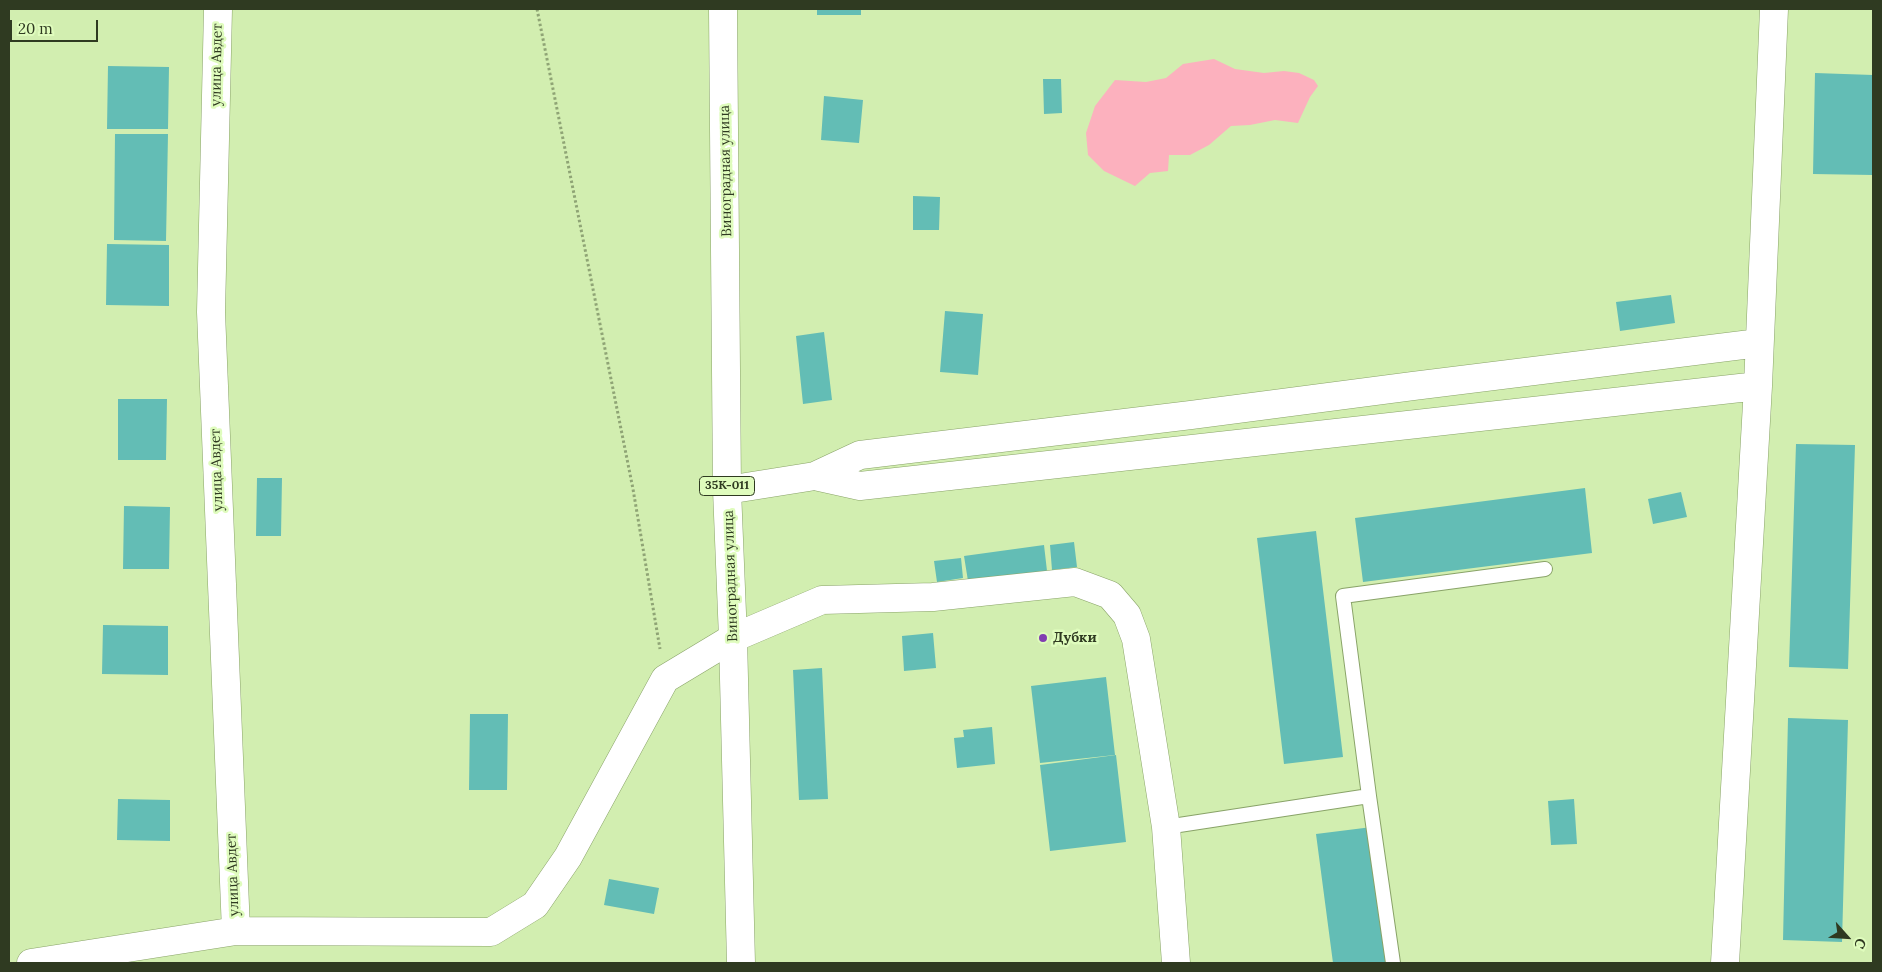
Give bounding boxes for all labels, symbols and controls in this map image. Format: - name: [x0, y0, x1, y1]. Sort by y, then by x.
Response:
- scale bar: [12, 10, 100, 42]
- text: 20 m: [18, 19, 53, 38]
- street label: улица Авдет: [208, 23, 226, 107]
- street label: Виноградная улица: [716, 105, 736, 237]
- street label: улица Авдет: [207, 428, 227, 512]
- road number: 35К-011: [700, 476, 754, 496]
- street label: Виноградная улица: [720, 510, 742, 642]
- place label: Дубки: [1053, 630, 1097, 646]
- marker: Дубки: [1037, 632, 1049, 644]
- street label: улица Авдет: [223, 833, 243, 917]
- north arrow: [1822, 912, 1872, 962]
- text: С: [1850, 935, 1871, 952]

